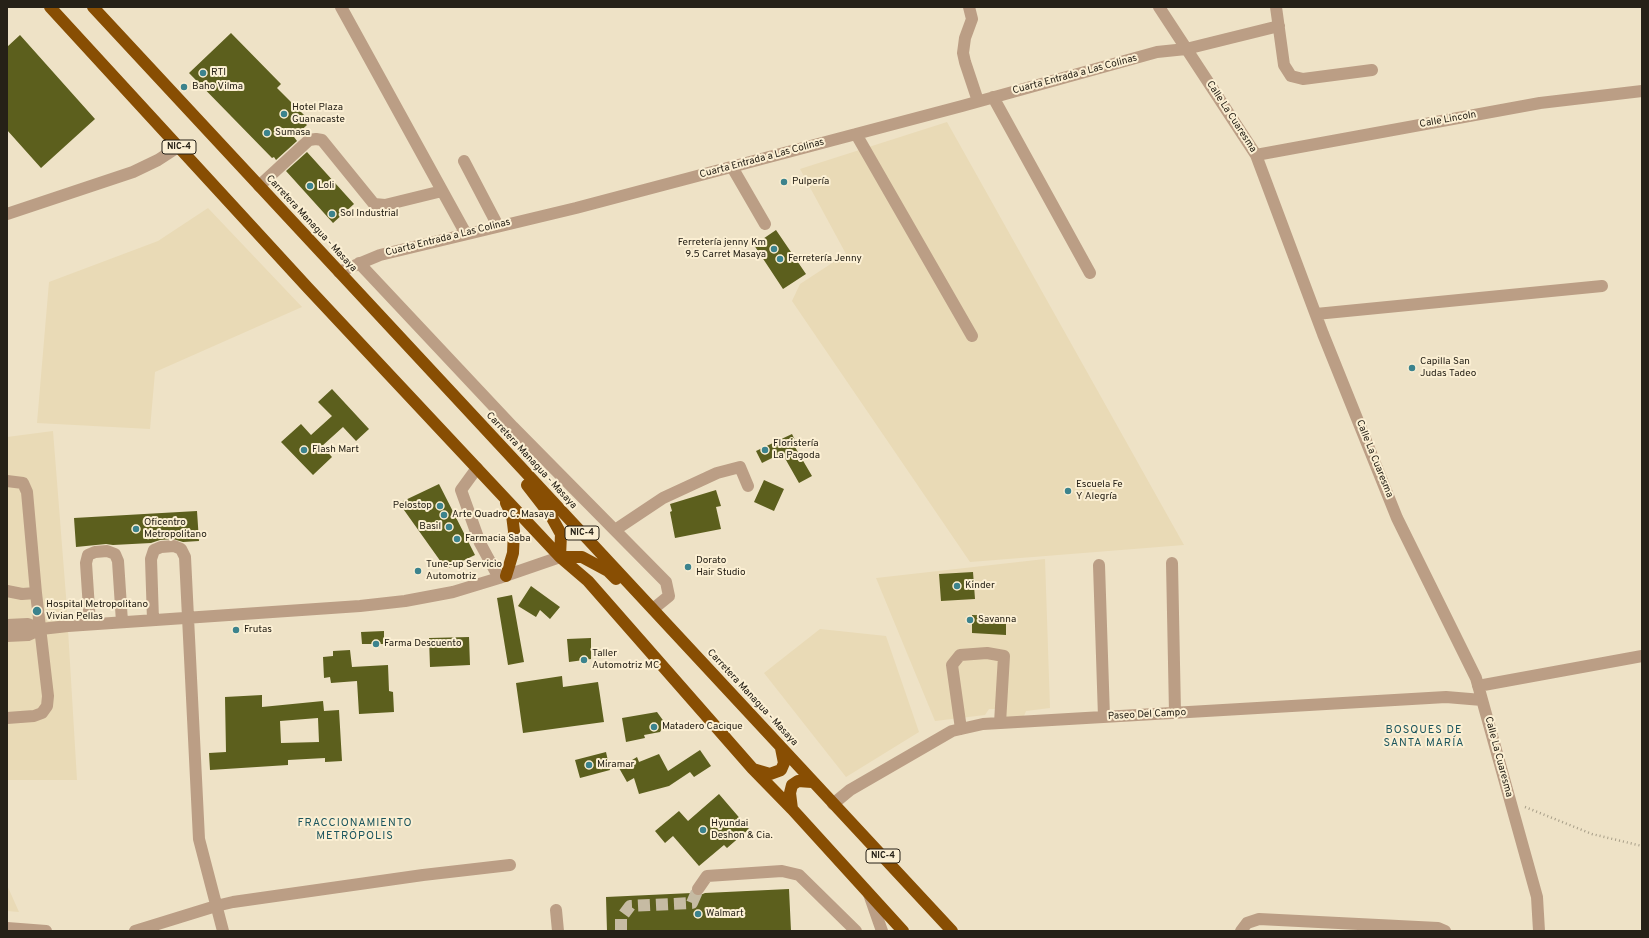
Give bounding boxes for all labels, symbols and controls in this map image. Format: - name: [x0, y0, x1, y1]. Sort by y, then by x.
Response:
- street label: Cuarta Entrada a Las Colinas: [1011, 53, 1139, 97]
- place label: RTI: [211, 67, 226, 79]
- marker: RTI: [198, 68, 208, 78]
- street label: Calle La Cuaresma: [1203, 79, 1259, 155]
- place label: Baho Vilma: [192, 81, 243, 93]
- marker: Baho Vilma: [179, 82, 189, 92]
- place label: Hotel Plaza Guanacaste: [292, 102, 345, 126]
- marker: Hotel Plaza Guanacaste: [279, 109, 289, 119]
- street label: Calle Lincoln: [1419, 109, 1477, 131]
- place label: Sumasa: [275, 127, 310, 139]
- marker: Sumasa: [262, 128, 272, 138]
- street label: Cuarta Entrada a Las Colinas: [698, 137, 826, 181]
- road number: NIC-4: [162, 140, 196, 154]
- street label: Carretera Managua - Masaya: [263, 173, 359, 275]
- place label: Pulpería: [792, 176, 829, 188]
- marker: Pulpería: [779, 177, 789, 187]
- place label: Loli: [318, 180, 334, 192]
- marker: Loli: [305, 181, 315, 191]
- place label: Sol Industrial: [340, 208, 398, 220]
- marker: Sol Industrial: [327, 209, 337, 219]
- street label: Cuarta Entrada a Las Colinas: [384, 217, 512, 259]
- place label: Ferretería jenny Km 9.5 Carret Masaya: [678, 237, 766, 260]
- marker: Ferretería jenny Km 9.5 Carret Masaya: [769, 244, 779, 254]
- place label: Ferretería Jenny: [788, 253, 862, 265]
- marker: Ferretería Jenny: [775, 254, 785, 264]
- place label: Capilla San Judas Tadeo: [1420, 356, 1476, 380]
- marker: Capilla San Judas Tadeo: [1407, 363, 1417, 373]
- street label: Carretera Managua - Masaya: [483, 410, 579, 512]
- street label: Calle La Cuaresma: [1353, 418, 1395, 500]
- place label: Floristería La Pagoda: [773, 438, 820, 462]
- place label: Flash Mart: [312, 444, 359, 456]
- marker: Flash Mart: [299, 445, 309, 455]
- marker: Floristería La Pagoda: [760, 445, 770, 455]
- place label: Escuela Fe Y Alegría: [1076, 479, 1123, 502]
- marker: Escuela Fe Y Alegría: [1063, 486, 1073, 496]
- place label: Pelostop: [393, 500, 432, 512]
- marker: Pelostop: [435, 501, 445, 511]
- place label: Arte Quadro C. Masaya: [452, 509, 554, 521]
- marker: Arte Quadro C. Masaya: [439, 510, 449, 520]
- place label: Oficentro Metropolitano: [144, 517, 207, 540]
- place label: Basil: [419, 521, 441, 533]
- marker: Basil: [444, 522, 454, 532]
- marker: Oficentro Metropolitano: [131, 524, 141, 534]
- road number: NIC-4: [565, 526, 599, 540]
- place label: Farmacia Saba: [465, 533, 530, 545]
- marker: Farmacia Saba: [452, 534, 462, 544]
- place label: Dorato Hair Studio: [696, 555, 745, 578]
- place label: Tune-up Servicio Automotriz: [426, 559, 502, 582]
- marker: Dorato Hair Studio: [683, 562, 693, 572]
- marker: Tune-up Servicio Automotriz: [413, 566, 423, 576]
- place label: Kinder: [965, 580, 995, 592]
- marker: Kinder: [952, 581, 962, 591]
- place label: Hospital Metropolitano Vivian Pellas: [46, 599, 148, 622]
- marker: Hospital Metropolitano Vivian Pellas: [31, 605, 43, 617]
- place label: Savanna: [978, 614, 1016, 626]
- marker: Savanna: [965, 615, 975, 625]
- place label: Frutas: [244, 624, 272, 636]
- marker: Frutas: [231, 625, 241, 635]
- place label: Farma Descuento: [384, 638, 461, 650]
- marker: Farma Descuento: [371, 639, 381, 649]
- street label: Carretera Managua - Masaya: [704, 647, 800, 749]
- place label: Taller Automotriz MC: [592, 648, 659, 672]
- marker: Taller Automotriz MC: [579, 655, 589, 665]
- street label: Paseo Del Campo: [1108, 707, 1186, 723]
- street label: Calle La Cuaresma: [1481, 715, 1515, 799]
- place label: Matadero Cacique: [662, 721, 743, 733]
- marker: Matadero Cacique: [649, 722, 659, 732]
- district label: BOSQUES DE SANTA MARÍA: [1383, 724, 1465, 750]
- place label: Miramar: [597, 759, 634, 771]
- marker: Miramar: [584, 760, 594, 770]
- district label: FRACCIONAMIENTO METRÓPOLIS: [297, 817, 413, 843]
- place label: Hyundai Deshon & Cia.: [711, 818, 773, 842]
- marker: Hyundai Deshon & Cia.: [698, 825, 708, 835]
- road number: NIC-4: [866, 849, 900, 863]
- place label: Walmart: [706, 908, 744, 920]
- marker: Walmart: [693, 909, 703, 919]

